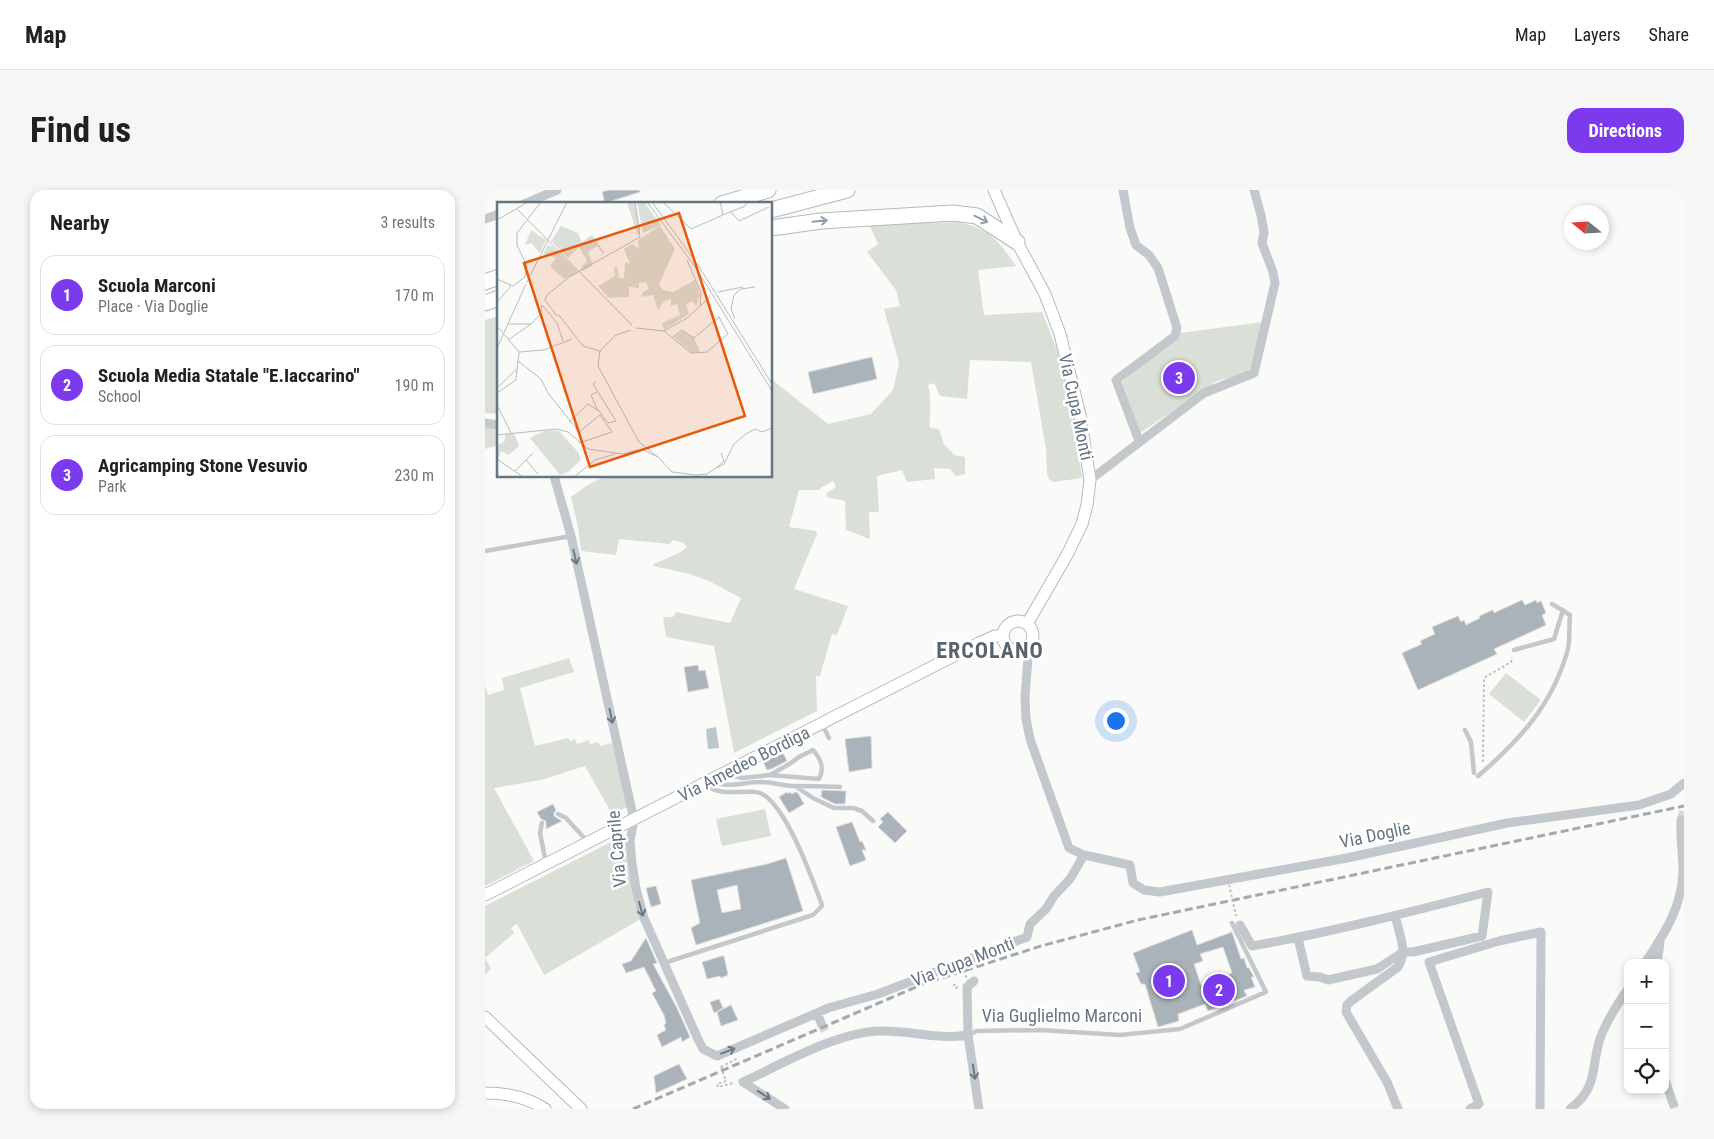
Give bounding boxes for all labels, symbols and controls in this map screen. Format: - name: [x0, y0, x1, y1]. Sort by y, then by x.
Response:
- text: Map: [25, 21, 66, 49]
- text: Map: [1515, 24, 1546, 45]
- text: Layers: [1574, 24, 1621, 45]
- text: Share: [1649, 24, 1689, 45]
- button: Directions: [1567, 108, 1684, 153]
- text: Find us: [30, 110, 131, 151]
- inset map: [497, 202, 773, 478]
- north arrow: [1564, 205, 1609, 250]
- text: Nearby: [50, 211, 109, 235]
- text: 3 results: [380, 213, 435, 232]
- one-way arrow: [973, 214, 988, 224]
- one-way arrow: [811, 216, 827, 226]
- text: Scuola Marconi: [98, 274, 216, 297]
- text: 1: [63, 286, 71, 305]
- text: 170 m: [395, 286, 434, 305]
- text: Place · Via Doglie: [98, 297, 208, 316]
- street label: Via Cupa Monti: [1055, 352, 1098, 462]
- pin: 3: [1163, 359, 1195, 397]
- text: Scuola Media Statale "E.Iaccarino": [98, 364, 360, 387]
- text: 2: [63, 376, 71, 395]
- text: 190 m: [395, 376, 434, 395]
- text: School: [98, 387, 141, 406]
- text: Agricamping Stone Vesuvio: [98, 454, 308, 477]
- text: 3: [63, 466, 71, 485]
- text: 230 m: [395, 466, 434, 485]
- text: Park: [98, 477, 127, 496]
- one-way arrow: [571, 549, 581, 565]
- district label: ERCOLANO: [936, 638, 1044, 663]
- one-way arrow: [606, 707, 616, 723]
- your location: [1103, 708, 1129, 734]
- street label: Via Amedeo Bordiga: [675, 721, 813, 806]
- street label: Via Caprile: [603, 810, 630, 888]
- street label: Via Doglie: [1338, 817, 1412, 852]
- one-way arrow: [637, 901, 647, 917]
- street label: Via Cupa Monti: [908, 932, 1017, 991]
- map controls: [1624, 959, 1669, 1094]
- button: +: [1624, 959, 1669, 1004]
- pin: 1: [1153, 962, 1185, 1000]
- pin: 2: [1203, 971, 1235, 1009]
- button: −: [1624, 1004, 1669, 1049]
- street label: Via Guglielmo Marconi: [982, 1005, 1142, 1026]
- one-way arrow: [720, 1046, 735, 1055]
- button: locate: [1624, 1049, 1669, 1094]
- one-way arrow: [969, 1064, 979, 1080]
- one-way arrow: [757, 1090, 771, 1101]

